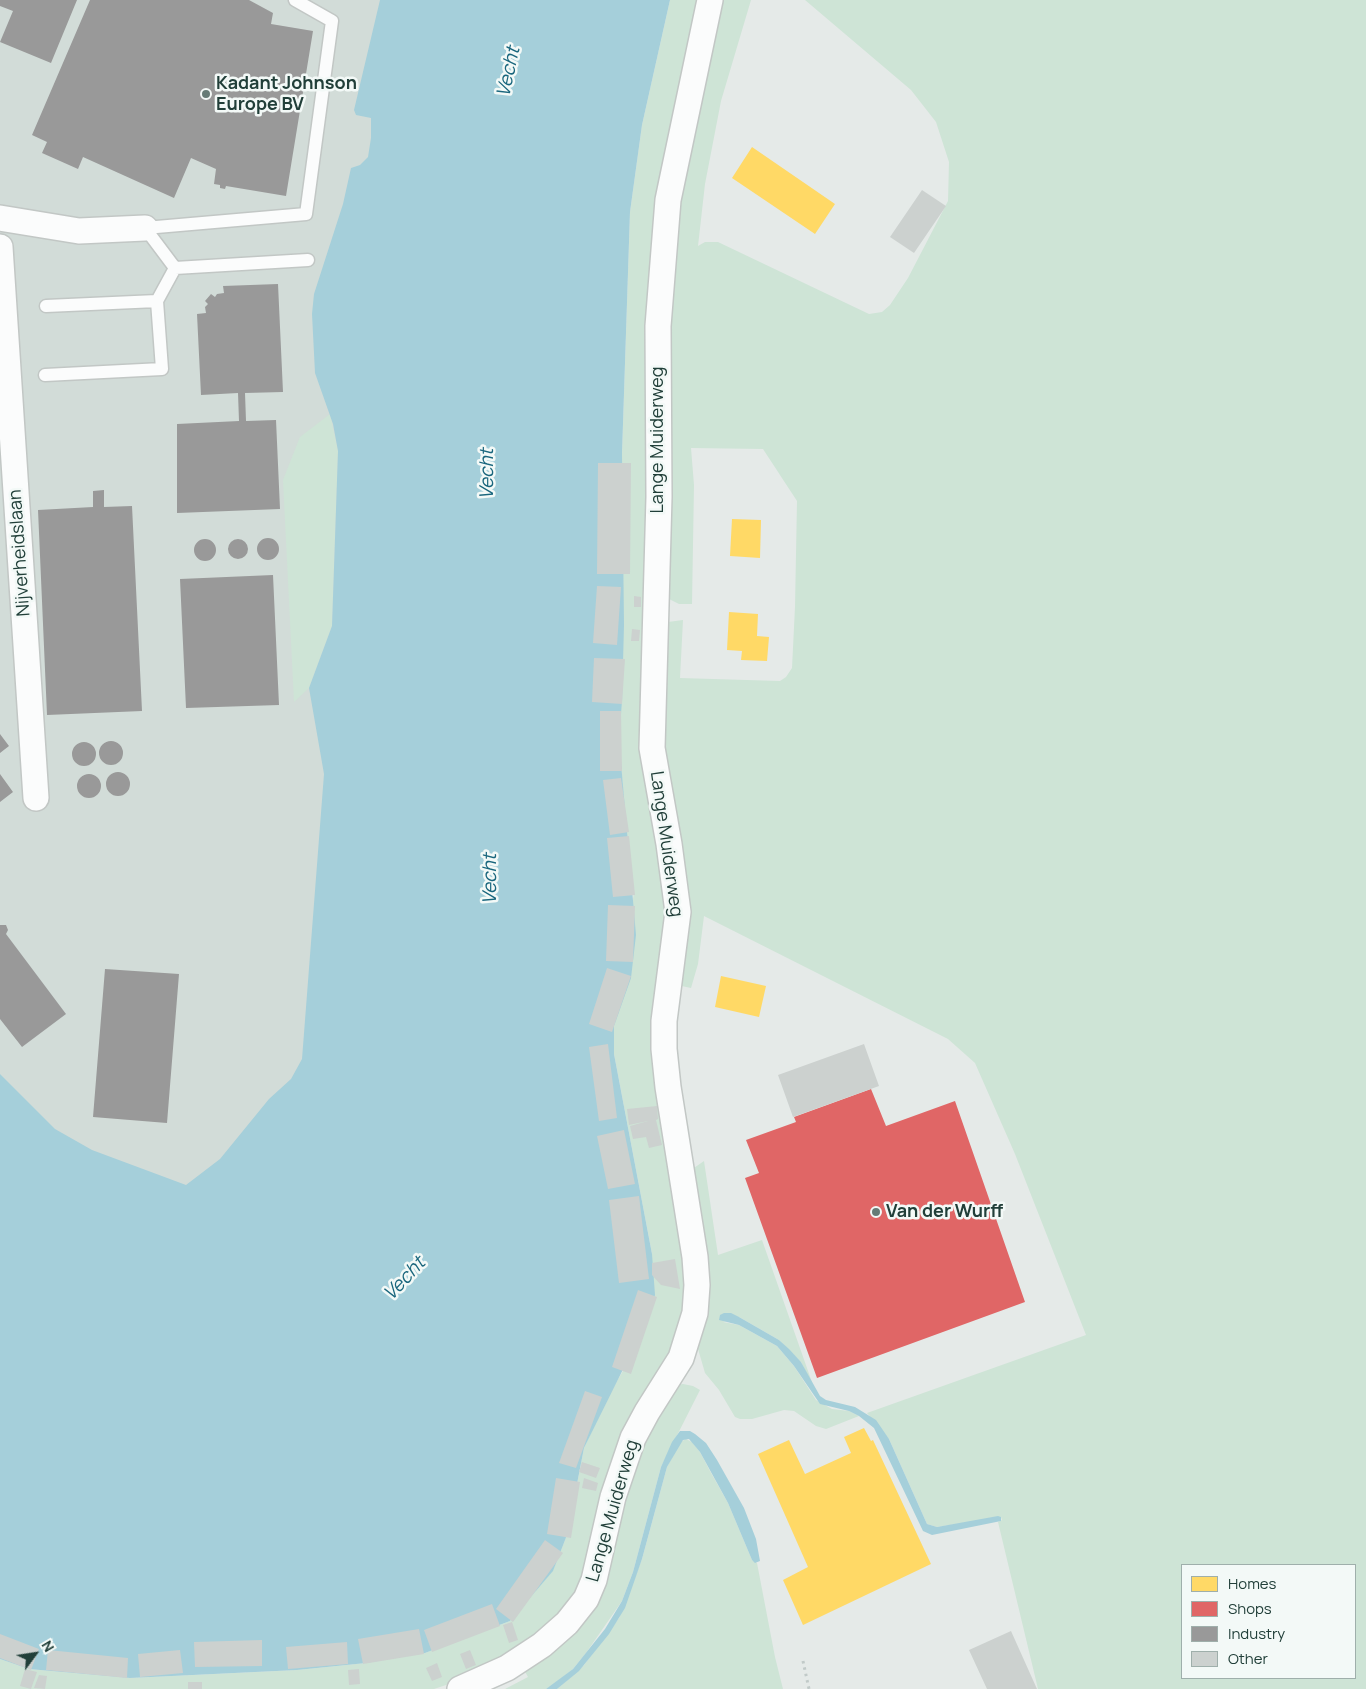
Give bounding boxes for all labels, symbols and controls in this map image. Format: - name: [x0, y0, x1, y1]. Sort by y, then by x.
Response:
- water label: Vecht: [493, 45, 525, 99]
- place label: Kadant Johnson Europe BV: [216, 73, 357, 116]
- marker: Kadant Johnson Europe BV: [200, 88, 212, 100]
- street label: Lange Muiderweg: [647, 367, 669, 513]
- water label: Vecht: [477, 449, 499, 499]
- street label: Nijverheidslaan: [5, 489, 35, 617]
- street label: Lange Muiderweg: [645, 770, 687, 918]
- water label: Vecht: [480, 854, 502, 904]
- place label: Van der Wurff: [886, 1201, 1003, 1223]
- marker: Van der Wurff: [870, 1206, 882, 1218]
- water label: Vecht: [379, 1253, 431, 1305]
- street label: Lange Muiderweg: [582, 1437, 644, 1585]
- legend: [1181, 1564, 1356, 1679]
- text: Homes: [1228, 1573, 1276, 1594]
- text: Shops: [1228, 1598, 1272, 1619]
- text: Industry: [1228, 1623, 1285, 1644]
- north arrow: [10, 1629, 60, 1679]
- text: N: [38, 1637, 59, 1655]
- text: Other: [1228, 1648, 1268, 1669]

